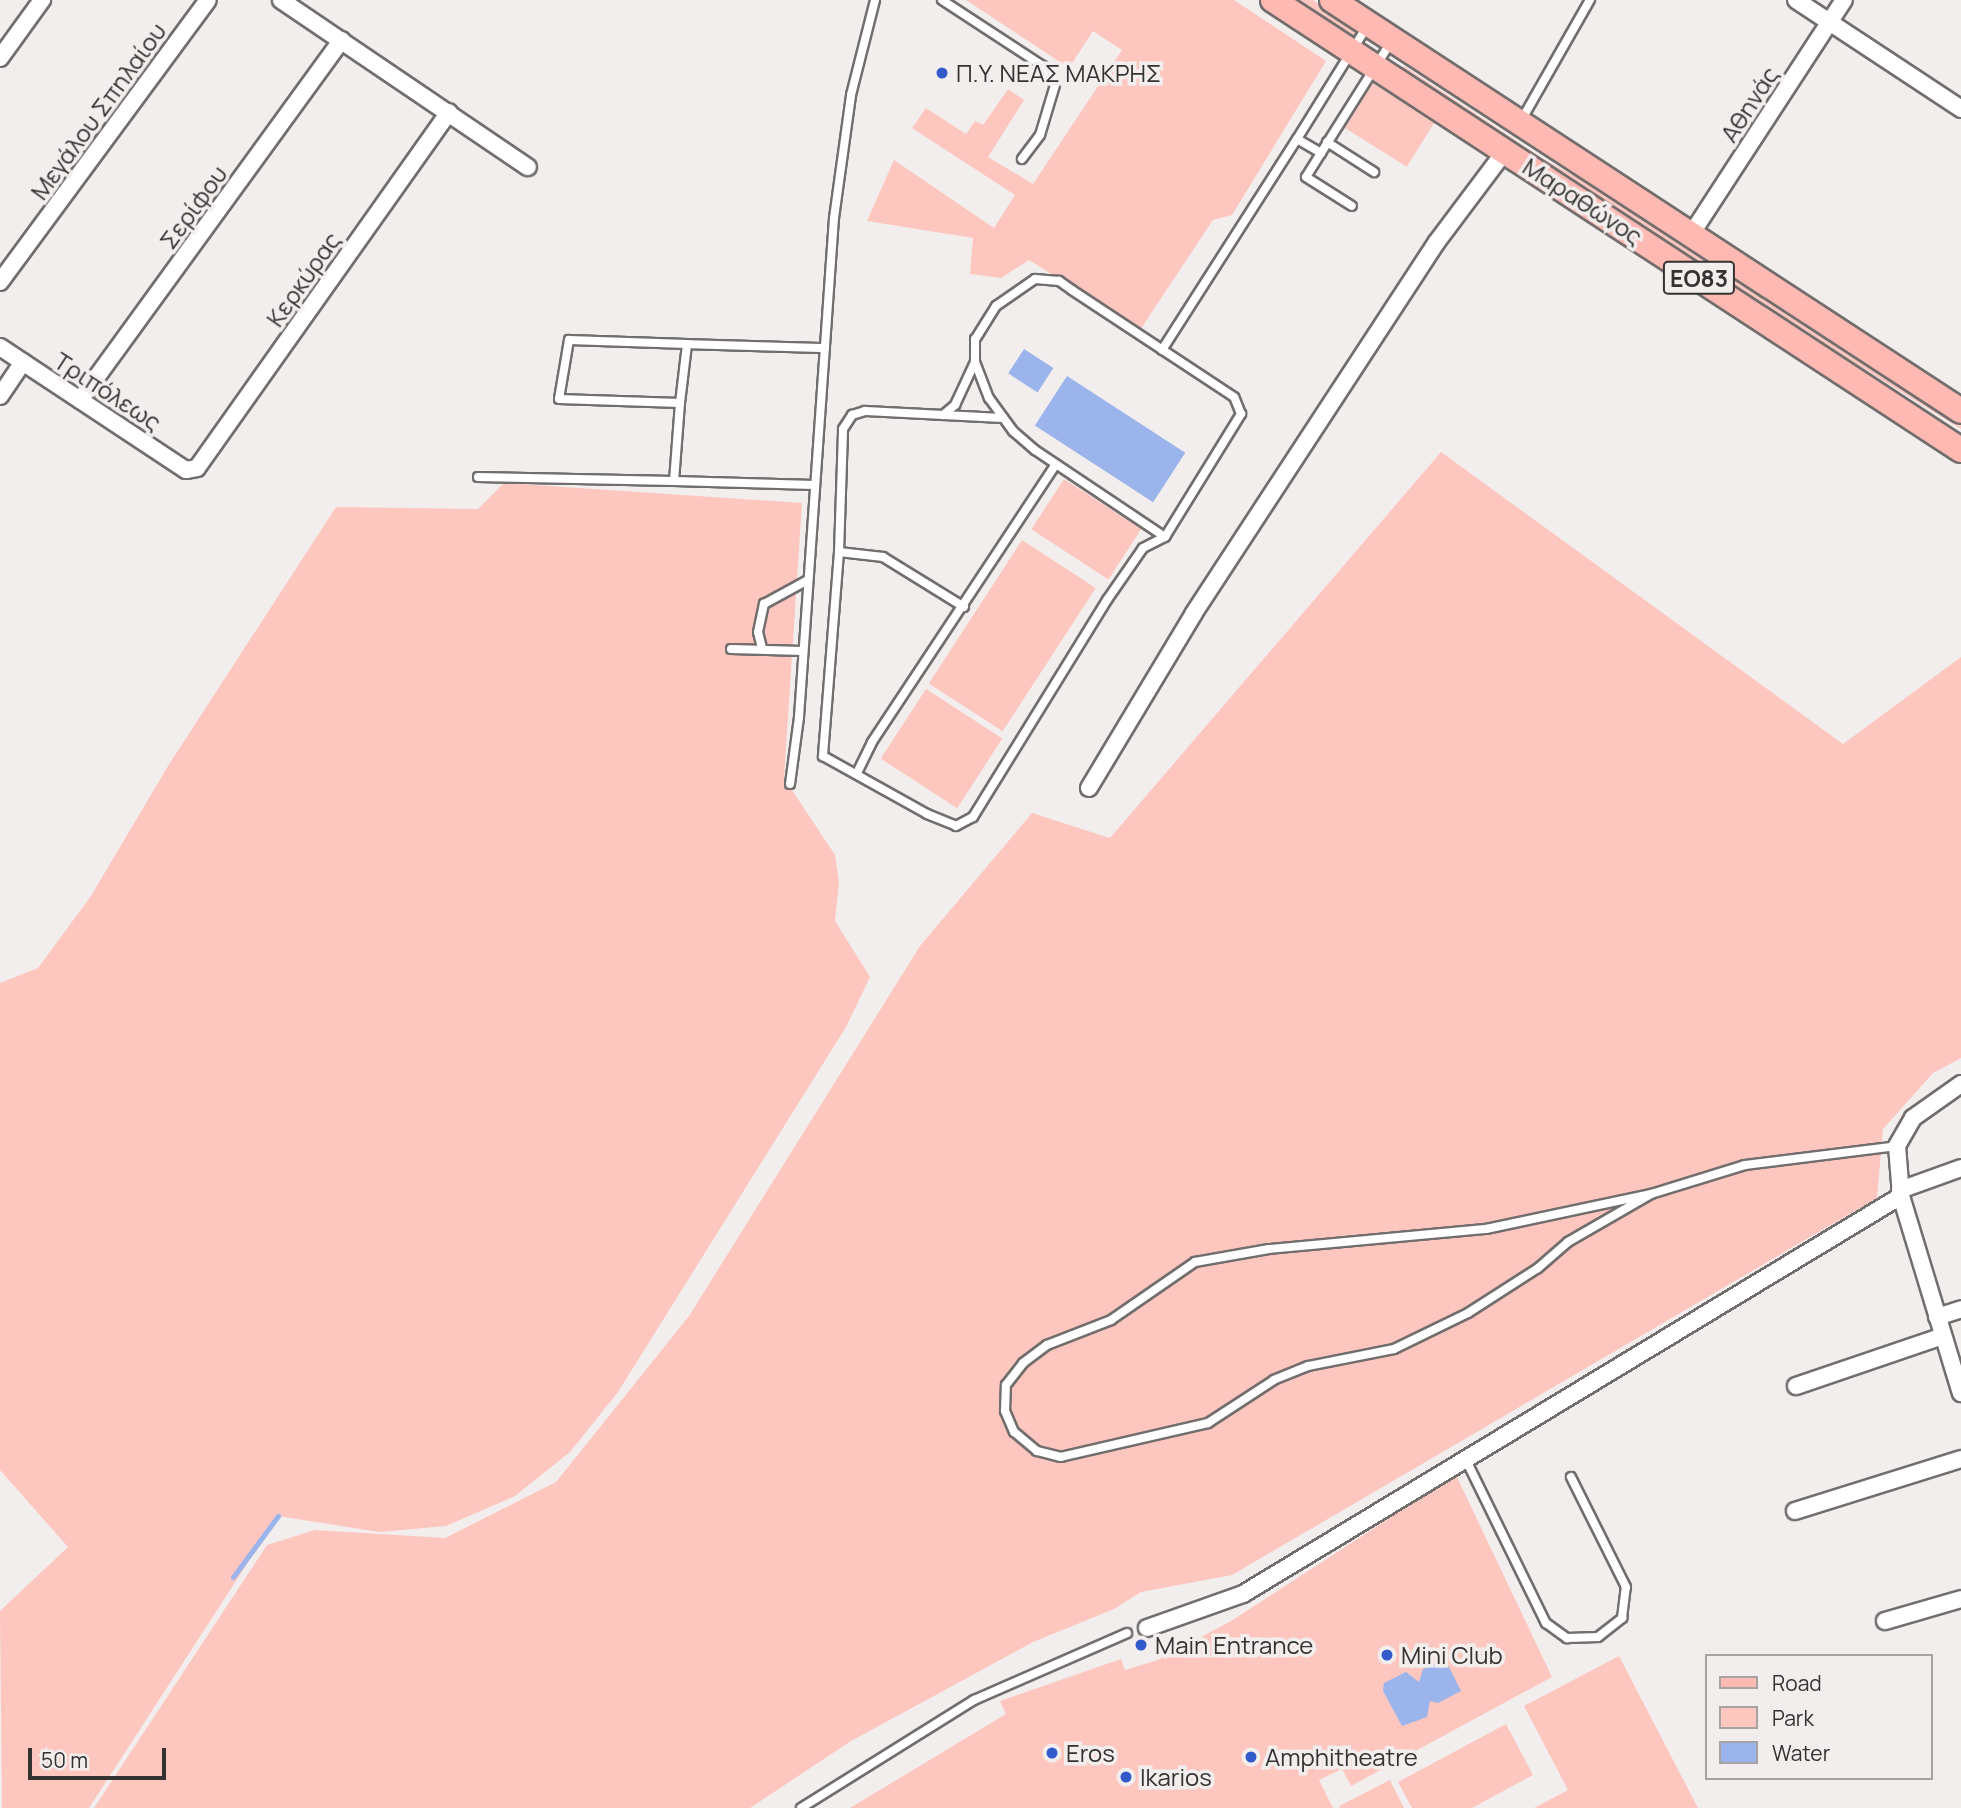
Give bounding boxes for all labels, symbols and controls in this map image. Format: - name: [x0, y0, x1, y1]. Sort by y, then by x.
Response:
- street label: Μεγάλου Σπηλαίου: [24, 17, 172, 205]
- place label: Π.Υ. ΝΕΑΣ ΜΑΚΡΗΣ: [956, 59, 1161, 87]
- street label: Αθηνάς: [1714, 61, 1784, 147]
- marker: Π.Υ. ΝΕΑΣ ΜΑΚΡΗΣ: [934, 65, 950, 81]
- street label: Μαραθώνος: [1518, 152, 1648, 250]
- street label: Σερίφου: [153, 160, 233, 254]
- street label: Κερκύρας: [260, 226, 346, 332]
- road number: ΕΟ83: [1662, 258, 1736, 298]
- street label: Τριπόλεως: [49, 346, 167, 436]
- place label: Main Entrance: [1155, 1631, 1313, 1659]
- marker: Main Entrance: [1133, 1637, 1149, 1653]
- place label: Mini Club: [1401, 1641, 1503, 1669]
- marker: Mini Club: [1379, 1647, 1395, 1663]
- legend: [1706, 1654, 1933, 1780]
- text: Road: [1772, 1669, 1822, 1697]
- text: Park: [1772, 1704, 1814, 1732]
- scale bar: [32, 1734, 170, 1778]
- place label: Eros: [1066, 1739, 1115, 1767]
- text: Water: [1772, 1739, 1830, 1767]
- place label: Amphitheatre: [1265, 1743, 1418, 1771]
- marker: Eros: [1044, 1745, 1060, 1761]
- text: 50 m: [41, 1746, 88, 1774]
- marker: Amphitheatre: [1243, 1749, 1259, 1765]
- place label: Ikarios: [1140, 1763, 1212, 1791]
- marker: Ikarios: [1118, 1769, 1134, 1785]

